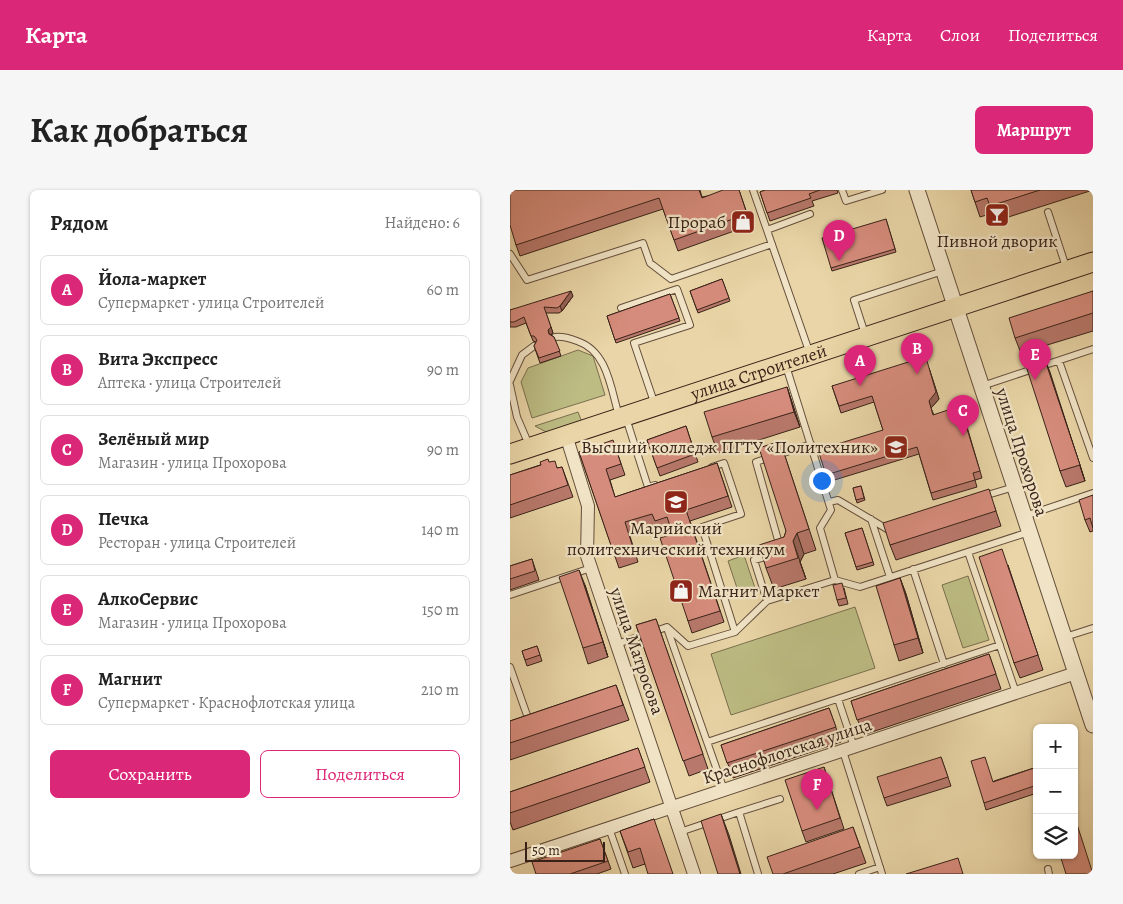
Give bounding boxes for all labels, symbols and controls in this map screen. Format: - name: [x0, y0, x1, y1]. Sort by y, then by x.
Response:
- text: Карта: [25, 19, 87, 51]
- text: Карта: [867, 23, 912, 47]
- text: Слои: [940, 23, 980, 47]
- text: Поделиться: [1008, 23, 1098, 47]
- text: Как добраться: [30, 106, 248, 154]
- button: Маршрут: [975, 106, 1093, 154]
- bar icon: Пивной дворик: [984, 202, 1010, 228]
- text: Рядом: [50, 209, 108, 237]
- shop icon: Прораб: [730, 209, 756, 235]
- place label: Прораб: [667, 210, 726, 234]
- text: Найдено: 6: [385, 212, 460, 234]
- pin: D: [823, 220, 855, 261]
- place label: Пивной дворик: [936, 229, 1058, 253]
- text: Йола-маркет: [98, 266, 206, 292]
- text: A: [62, 279, 72, 301]
- text: 60 m: [427, 279, 459, 301]
- text: Супермаркет · улица Строителей: [98, 292, 324, 314]
- pin: B: [901, 333, 933, 374]
- street label: улица Строителей: [687, 338, 830, 406]
- pin: E: [1019, 339, 1051, 380]
- pin: A: [844, 345, 876, 386]
- text: Вита Экспресс: [98, 346, 218, 372]
- text: B: [62, 359, 72, 381]
- text: 90 m: [427, 359, 459, 381]
- text: Аптека · улица Строителей: [98, 372, 281, 394]
- street label: улица Прохорова: [990, 384, 1054, 520]
- pin: C: [947, 395, 979, 436]
- text: Зелёный мир: [98, 426, 209, 452]
- school or university icon: Высший колледж ПГТУ «Политехник»: [883, 434, 909, 460]
- place label: Высший колледж ПГТУ «Политехник»: [581, 435, 878, 459]
- text: C: [62, 439, 72, 461]
- text: 90 m: [427, 439, 459, 461]
- text: Магазин · улица Прохорова: [98, 452, 287, 474]
- your location: [809, 468, 835, 494]
- school or university icon: Марийский политехнический техникум: [663, 489, 689, 515]
- text: Печка: [98, 506, 149, 532]
- place label: Марийский политехнический техникум: [567, 516, 785, 561]
- text: D: [61, 519, 73, 541]
- text: 140 m: [421, 519, 459, 541]
- text: Ресторан · улица Строителей: [98, 532, 296, 554]
- shop icon: Магнит Маркет: [668, 578, 694, 604]
- place label: Магнит Маркет: [698, 579, 819, 603]
- street label: улица Матросова: [604, 583, 670, 718]
- text: АлкоСервис: [98, 586, 198, 612]
- text: E: [62, 599, 72, 621]
- text: 150 m: [422, 599, 459, 621]
- text: Магазин · улица Прохорова: [98, 612, 287, 634]
- text: Магнит: [98, 666, 162, 692]
- text: F: [63, 679, 71, 701]
- text: 210 m: [421, 679, 459, 701]
- text: Супермаркет · Краснофлотская улица: [98, 692, 355, 714]
- street label: Краснофлотская улица: [699, 712, 875, 790]
- map controls: [1033, 724, 1078, 859]
- button: +: [1033, 724, 1078, 769]
- button: Сохранить: [50, 750, 250, 798]
- button: Поделиться: [260, 750, 460, 798]
- pin: F: [801, 769, 833, 810]
- button: −: [1033, 769, 1078, 814]
- button: layers: [1033, 814, 1078, 859]
- scale bar: [525, 839, 605, 862]
- text: 50 m: [532, 841, 560, 860]

